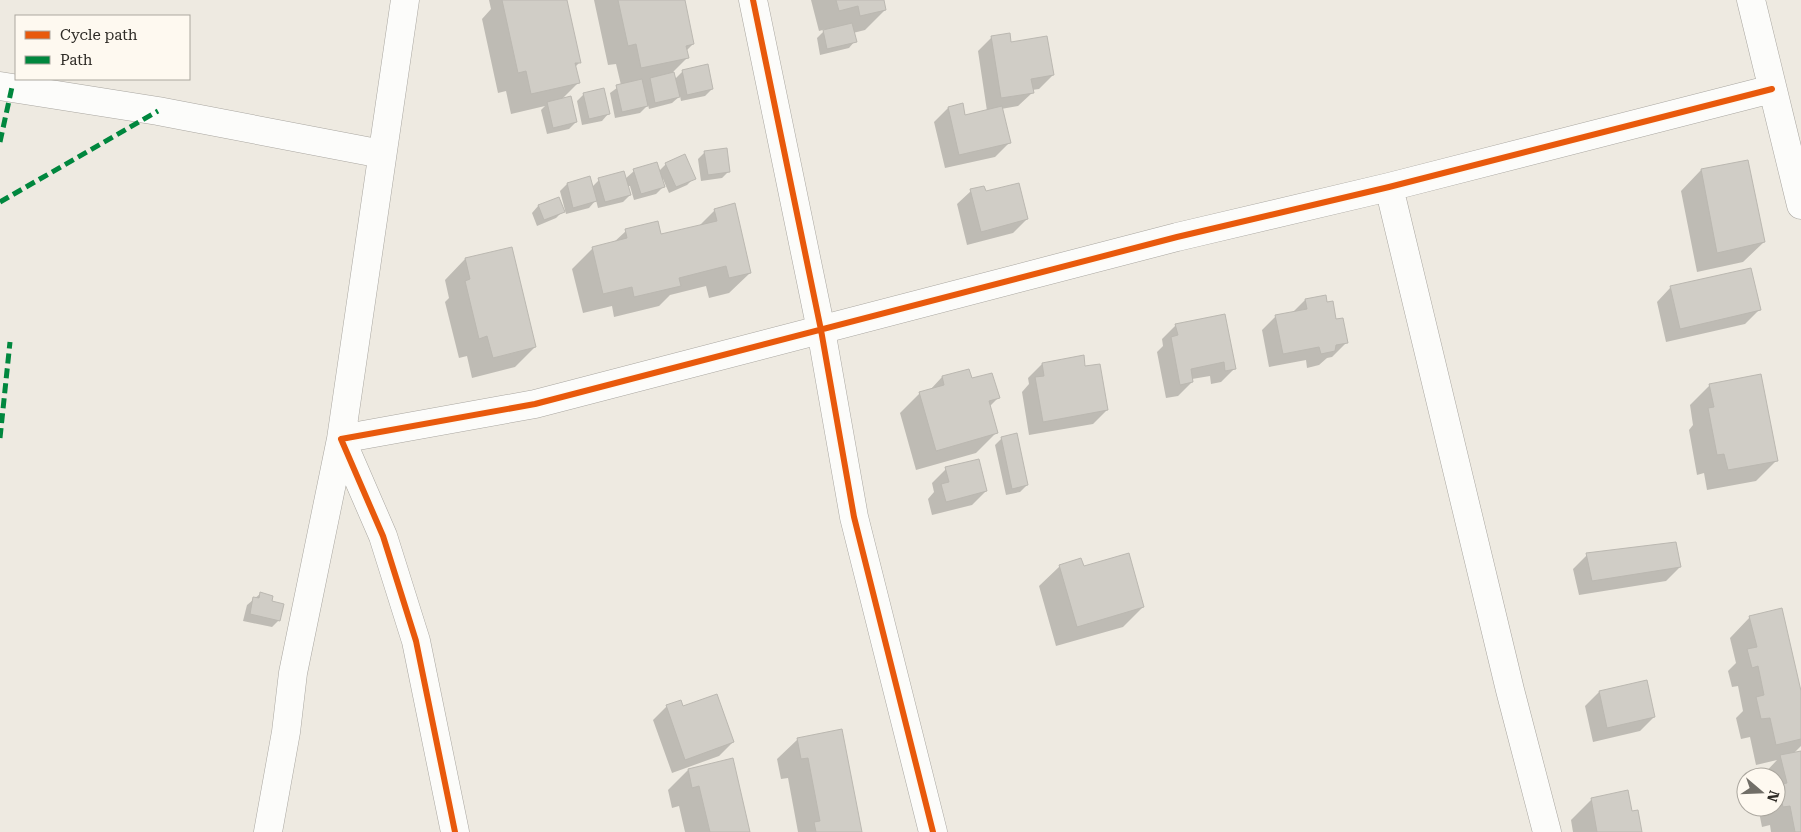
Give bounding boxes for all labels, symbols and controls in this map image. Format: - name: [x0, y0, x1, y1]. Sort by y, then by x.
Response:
- legend: [15, 15, 190, 80]
- text: Cycle path: [60, 26, 138, 44]
- text: Path: [60, 51, 93, 69]
- north arrow: [1736, 767, 1786, 817]
- text: N: [1764, 789, 1783, 804]

